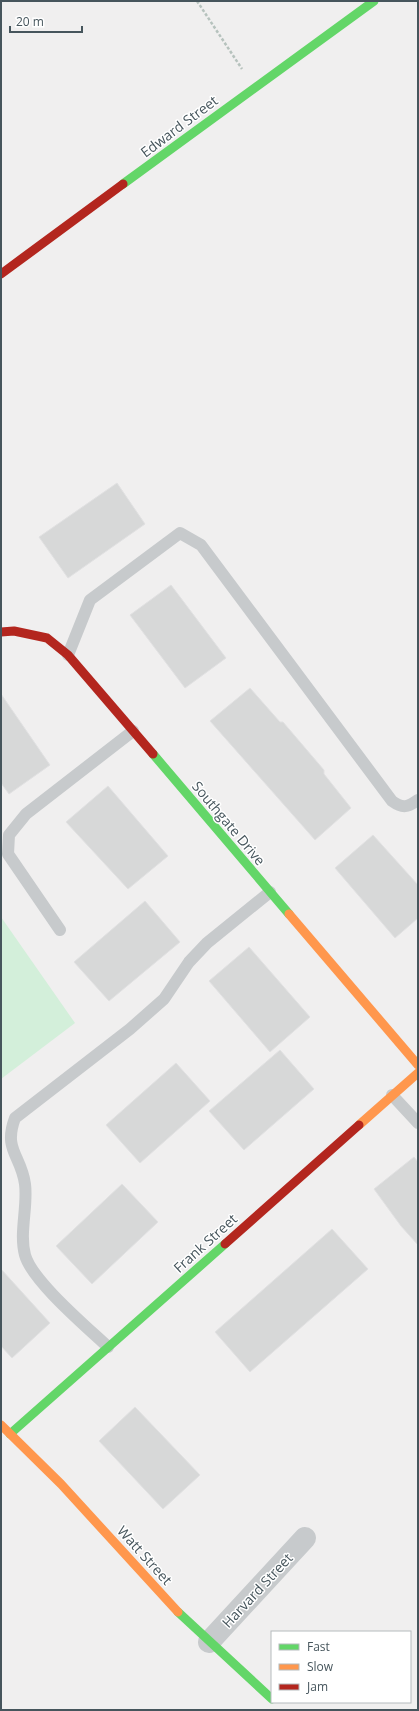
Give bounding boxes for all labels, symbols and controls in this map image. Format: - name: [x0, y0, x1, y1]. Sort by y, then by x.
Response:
- scale bar: [10, 8, 82, 34]
- text: 20 m: [16, 13, 44, 30]
- street label: Edward Street: [137, 91, 221, 161]
- street label: Southgate Drive: [188, 777, 270, 869]
- street label: Frank Street: [169, 1209, 241, 1277]
- street label: Watt Street: [113, 1521, 177, 1589]
- street label: Harvard Street: [217, 1549, 297, 1631]
- legend: [271, 1631, 411, 1703]
- text: Fast: [307, 1638, 330, 1655]
- text: Slow: [307, 1658, 334, 1675]
- text: Jam: [306, 1678, 328, 1695]

